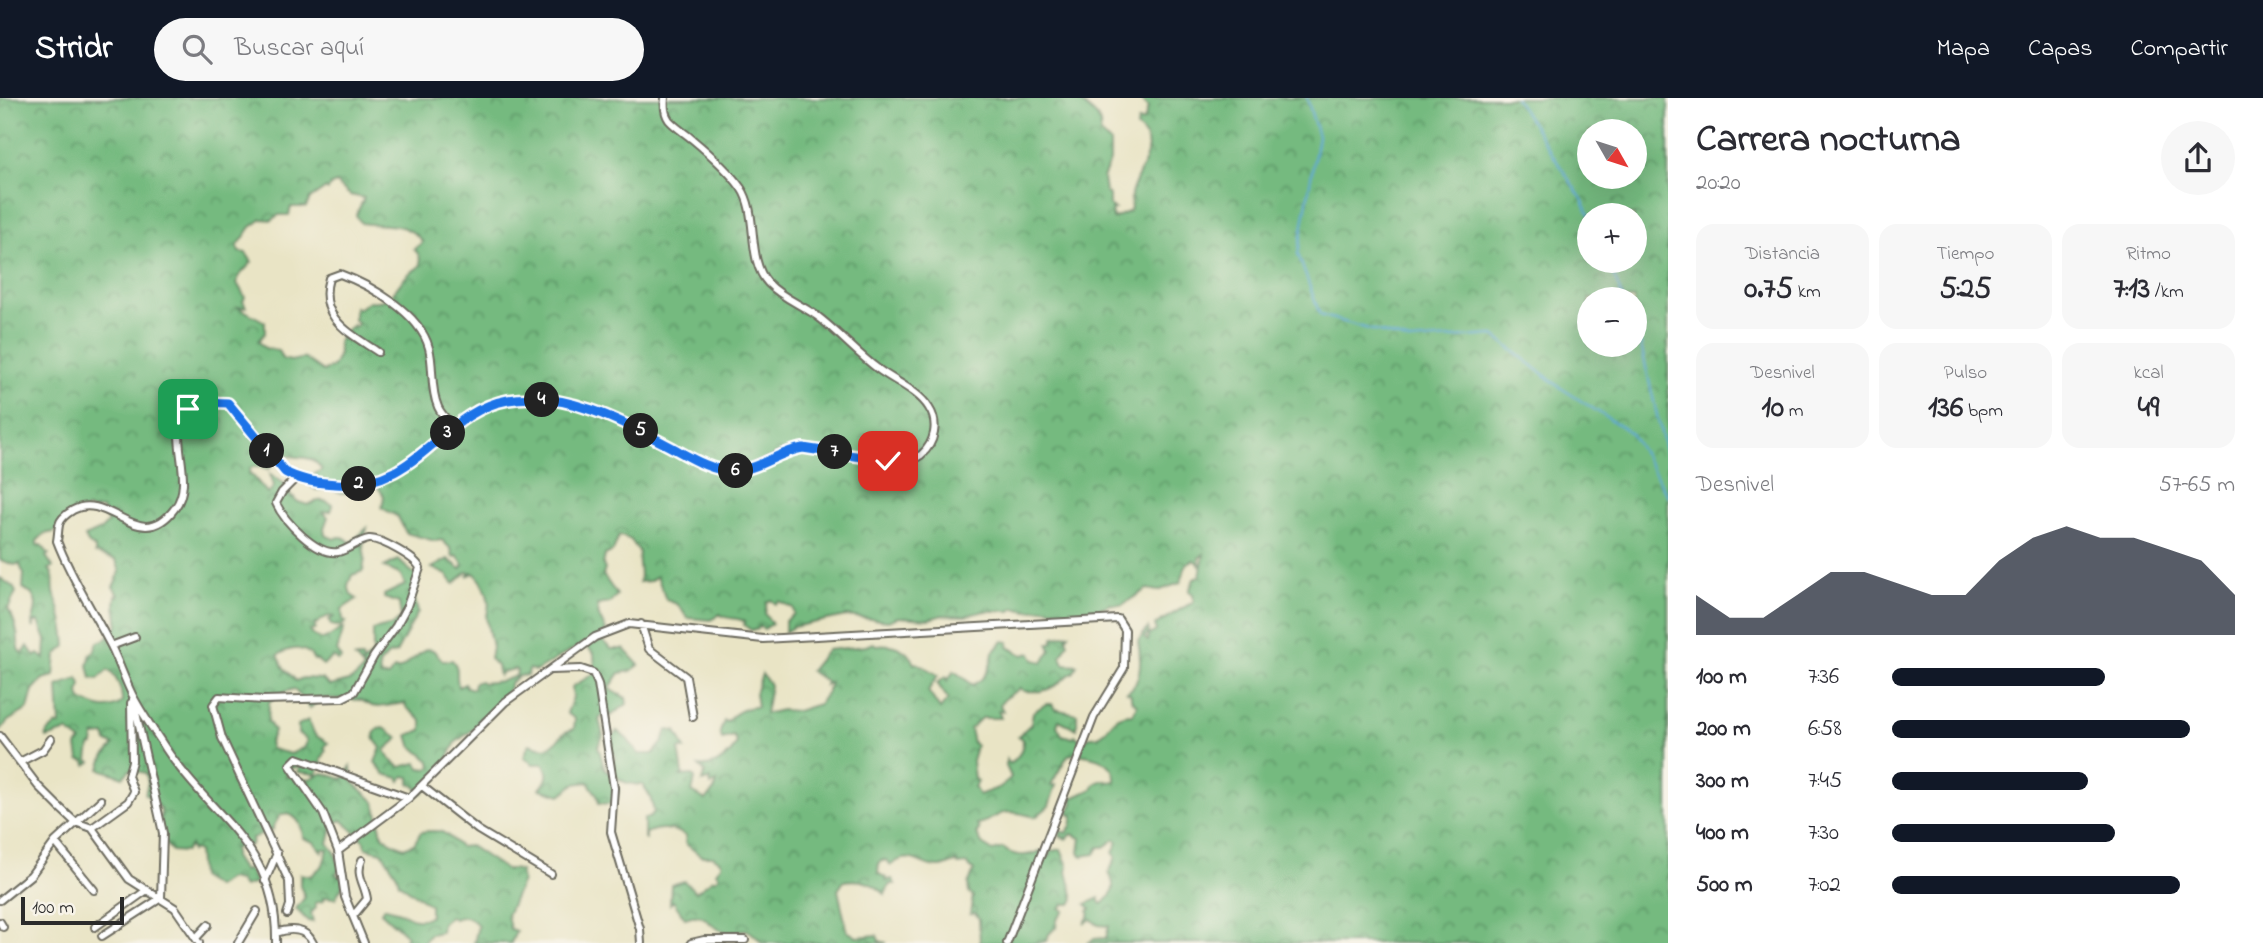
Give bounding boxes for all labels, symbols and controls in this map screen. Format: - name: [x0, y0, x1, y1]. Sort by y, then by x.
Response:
- search box: [154, 18, 644, 81]
- text: Stridr: [35, 25, 112, 73]
- icon: search: [178, 30, 216, 68]
- text: Buscar aquí: [234, 30, 364, 68]
- text: Mapa: [1937, 32, 1990, 67]
- text: Capas: [2028, 32, 2092, 67]
- text: Compartir: [2130, 32, 2228, 67]
- text: Carrera nocturna: [1696, 113, 1961, 169]
- north arrow: [1577, 119, 1647, 189]
- map controls: [1577, 119, 1647, 357]
- button: share: [2161, 121, 2235, 195]
- text: 20:20: [1696, 167, 1741, 200]
- button: +: [1577, 203, 1647, 273]
- text: Distancia: [1745, 241, 1820, 268]
- text: Tiempo: [1937, 241, 1994, 268]
- text: Ritmo: [2126, 241, 2171, 268]
- text: 0.75: [1744, 268, 1793, 312]
- text: 5:25: [1940, 268, 1991, 312]
- text: 7:13: [2113, 268, 2150, 312]
- text: km: [1793, 279, 1821, 306]
- text: /km: [2150, 279, 2184, 306]
- button: −: [1577, 287, 1647, 357]
- text: Desnivel: [1750, 360, 1815, 387]
- text: Pulso: [1944, 360, 1987, 387]
- text: kcal: [2133, 360, 2164, 387]
- pin: [158, 379, 218, 439]
- pin: 4: [524, 382, 560, 418]
- text: 4: [538, 386, 545, 413]
- text: 10: [1762, 387, 1784, 431]
- text: 136: [1928, 387, 1963, 431]
- text: 49: [2138, 387, 2159, 431]
- icon: arrive: [169, 390, 207, 428]
- text: m: [1784, 398, 1804, 425]
- text: bpm: [1963, 398, 2003, 425]
- pin: 5: [624, 414, 658, 448]
- pin: 3: [430, 416, 466, 450]
- text: 5: [635, 417, 646, 444]
- text: 3: [444, 419, 451, 446]
- pin: [858, 431, 918, 491]
- pin: 1: [250, 434, 284, 468]
- pin: 7: [818, 434, 852, 470]
- text: 1: [263, 437, 270, 464]
- text: 7: [831, 438, 838, 465]
- icon: check: [869, 442, 907, 480]
- pin: 6: [718, 454, 754, 488]
- text: 6: [731, 457, 740, 484]
- pin: 2: [342, 466, 376, 502]
- text: Desnivel: [1696, 469, 1774, 502]
- text: 57–65 m: [2159, 469, 2235, 502]
- text: 2: [354, 470, 363, 497]
- text: 100 m: [1696, 661, 1747, 694]
- text: 7:36: [1808, 661, 1839, 694]
- text: 200 m: [1696, 713, 1751, 746]
- text: 6:58: [1808, 713, 1842, 746]
- text: 300 m: [1696, 765, 1749, 798]
- text: 7:45: [1808, 765, 1842, 798]
- text: 400 m: [1696, 817, 1749, 850]
- text: 7:30: [1808, 817, 1839, 850]
- text: 500 m: [1696, 869, 1753, 902]
- text: 7:02: [1808, 869, 1841, 902]
- scale bar: [21, 894, 124, 926]
- text: 100 m: [32, 895, 74, 922]

